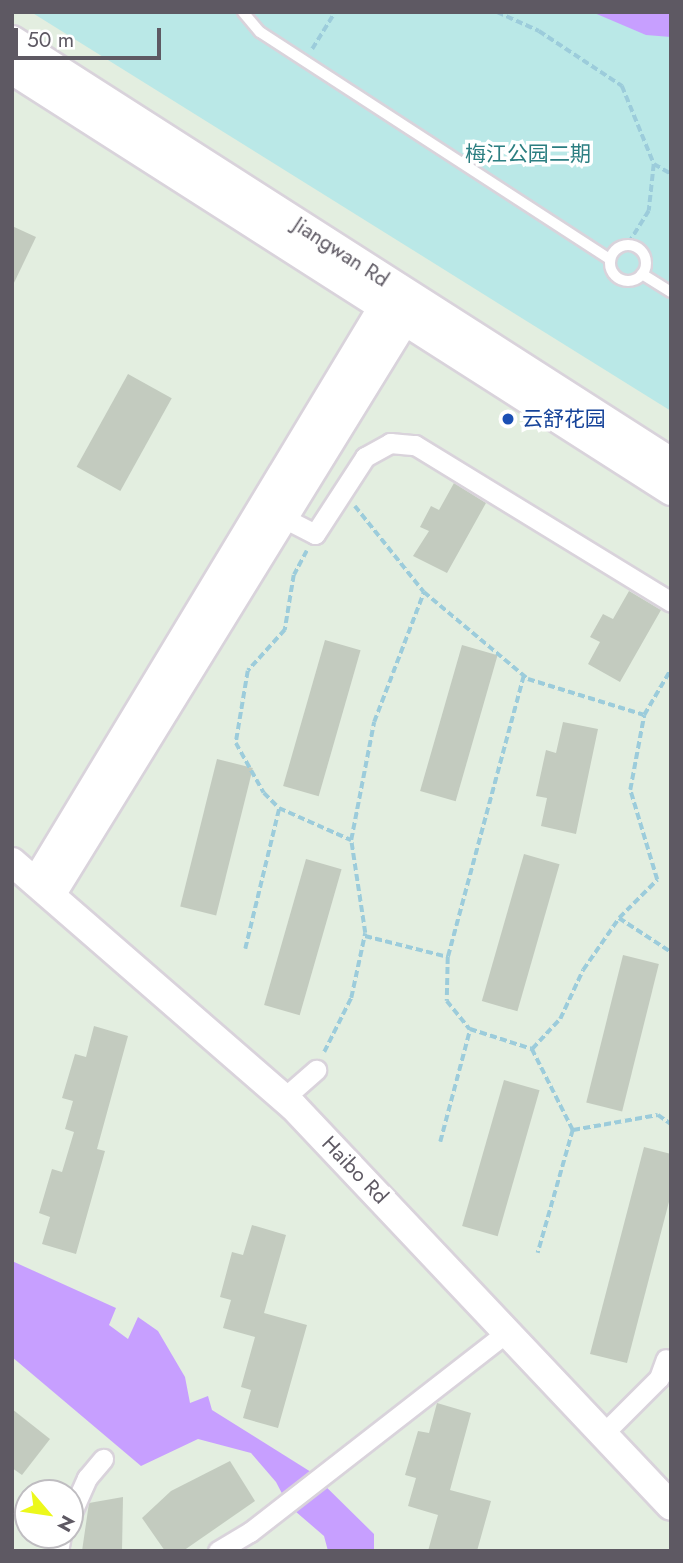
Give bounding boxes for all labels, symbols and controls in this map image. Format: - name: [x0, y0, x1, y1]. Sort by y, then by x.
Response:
- scale bar: [18, 14, 164, 58]
- text: 50 m: [27, 25, 74, 55]
- park label: 梅江公园二期: [465, 141, 591, 167]
- street label: Jiangwan Rd: [288, 212, 394, 292]
- place label: 云舒花园: [522, 406, 606, 432]
- marker: 云舒花园: [500, 411, 516, 427]
- street label: Haibo Rd: [317, 1131, 393, 1209]
- north arrow: [14, 1479, 84, 1549]
- text: N: [51, 1510, 82, 1537]

